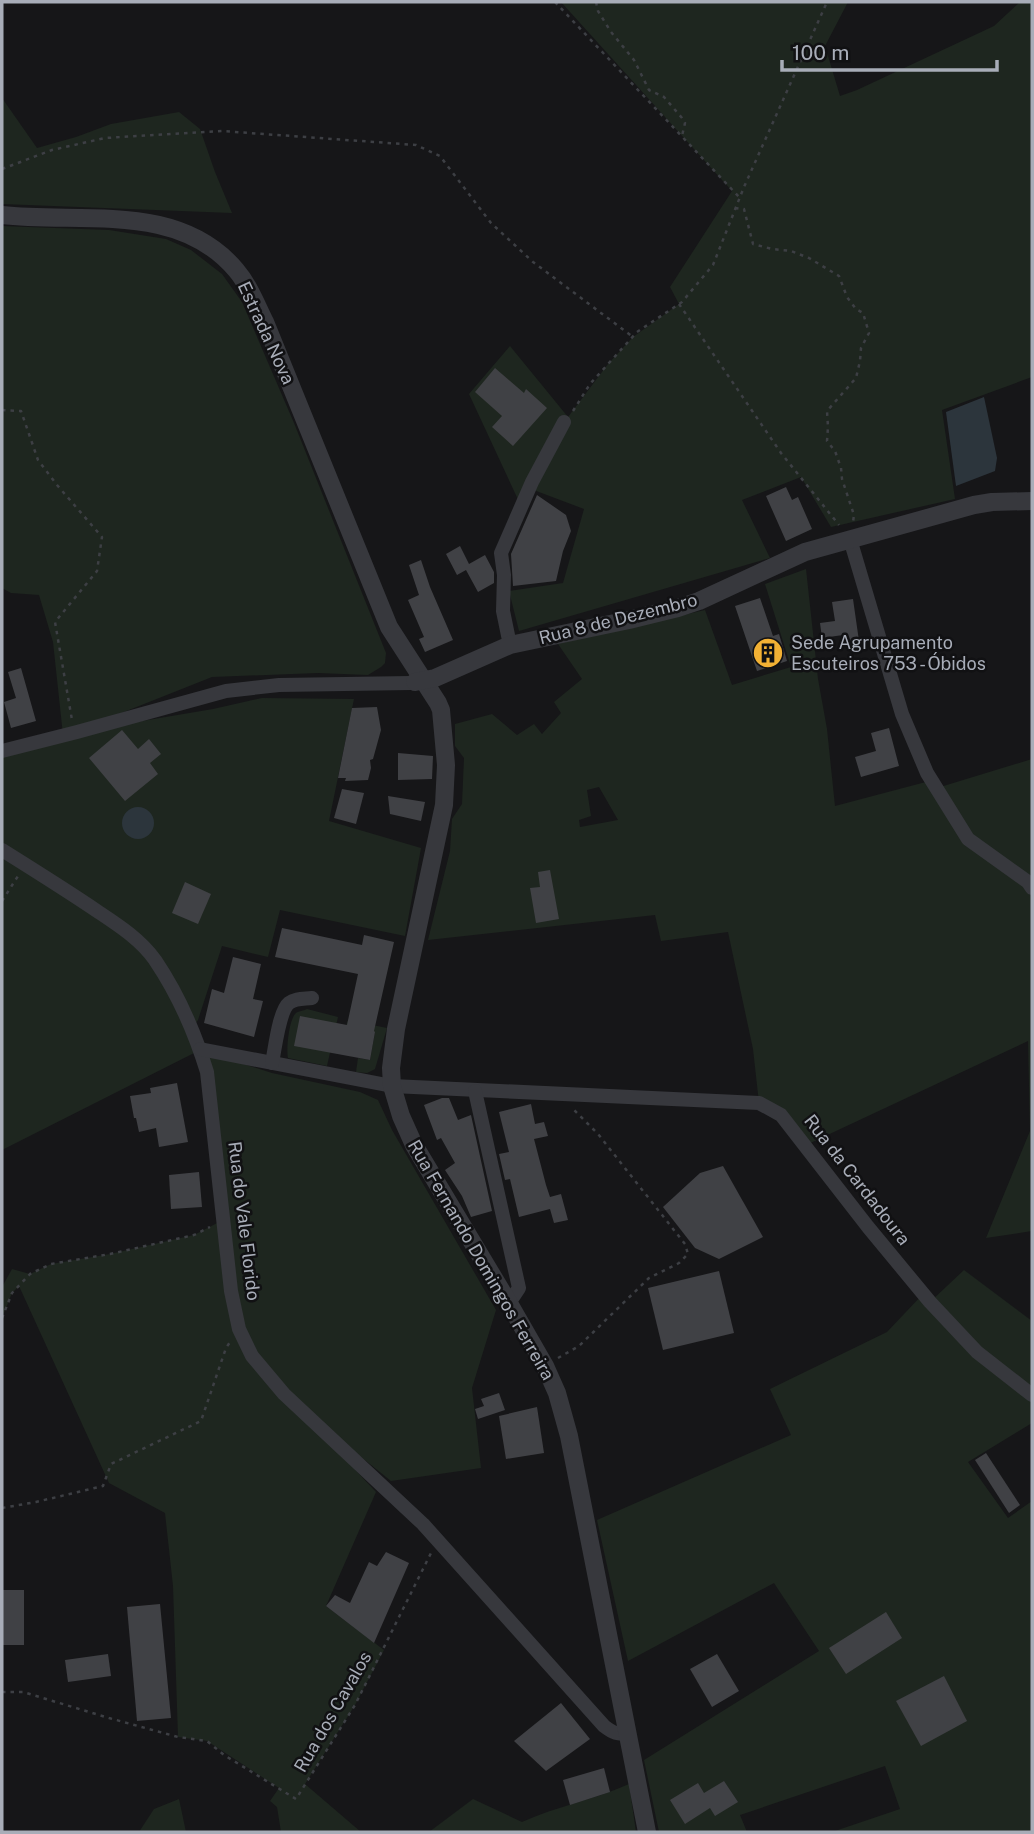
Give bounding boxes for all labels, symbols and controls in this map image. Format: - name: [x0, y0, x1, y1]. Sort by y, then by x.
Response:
- scale bar: [782, 28, 997, 72]
- text: 100 m: [792, 40, 849, 65]
- street label: Estrada Nova: [234, 278, 299, 387]
- street label: Rua 8 de Dezembro: [537, 589, 699, 648]
- place label: Sede Agrupamento Escuteiros 753 - Óbidos: [791, 632, 986, 674]
- building icon: Sede Agrupamento Escuteiros 753 - Óbidos: [751, 636, 785, 670]
- street label: Rua da Cardadoura: [800, 1110, 915, 1249]
- street label: Rua Fernando Domingos Ferreira: [404, 1136, 559, 1384]
- street label: Rua do Vale Florido: [224, 1140, 265, 1302]
- street label: Rua dos Cavalos: [290, 1648, 376, 1776]

